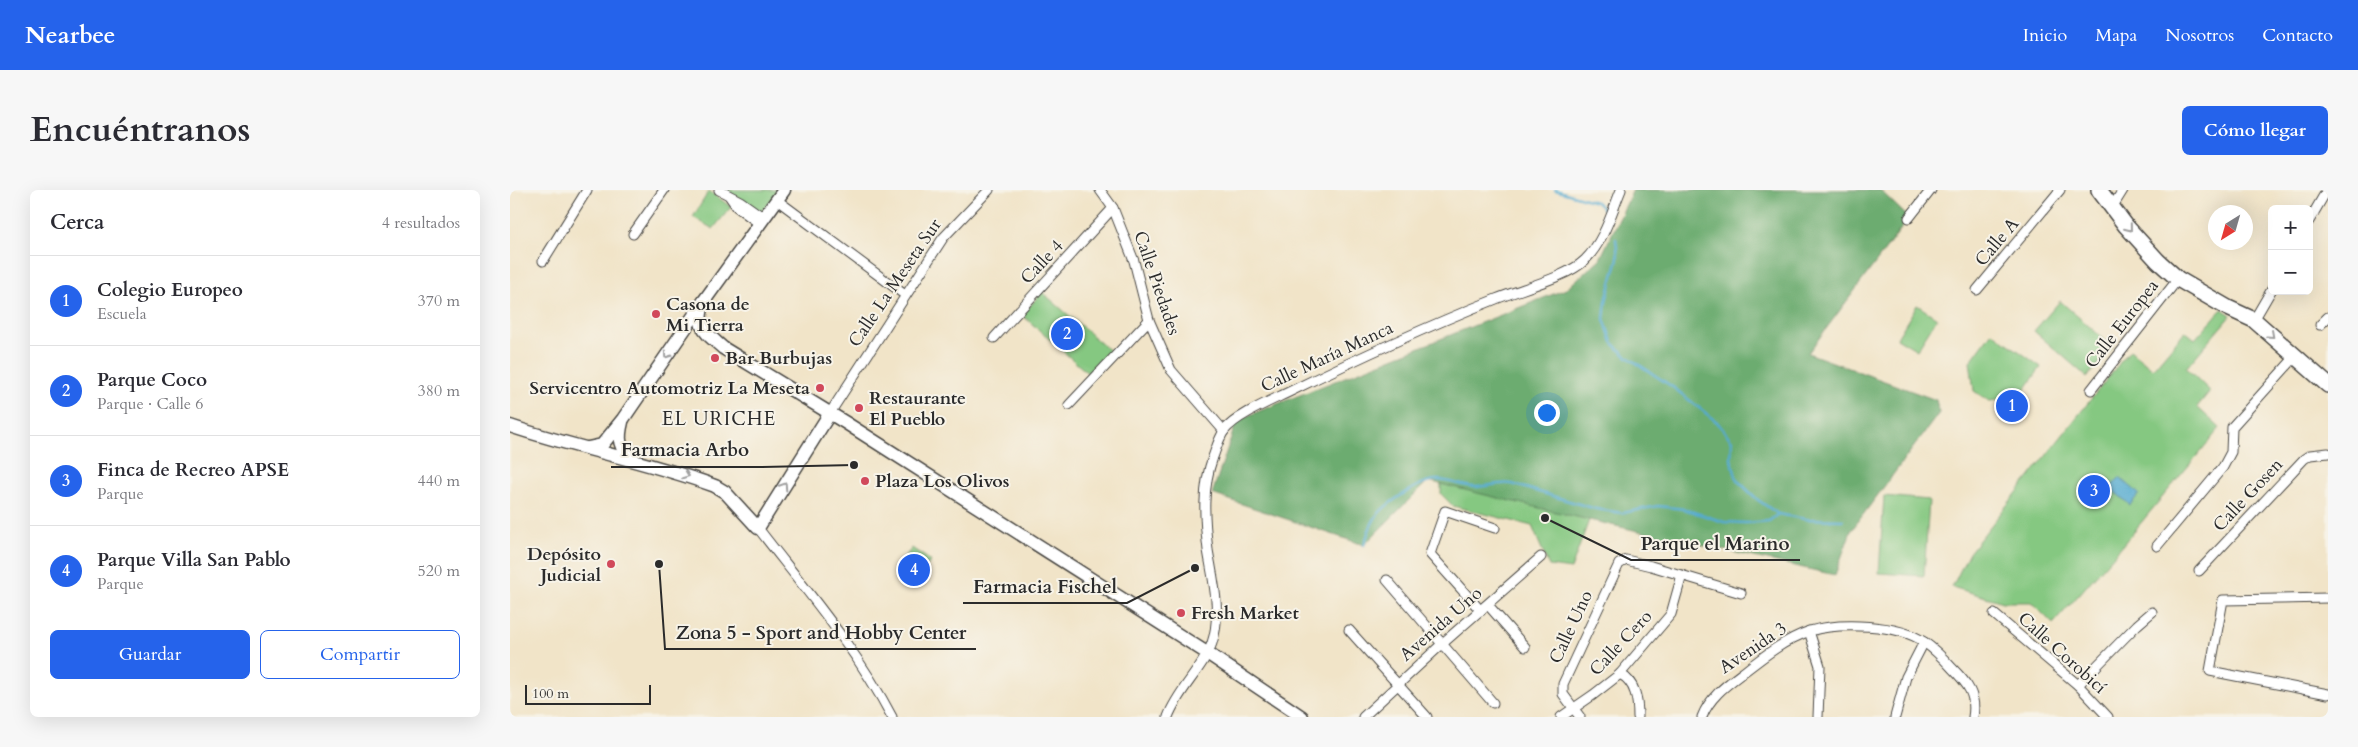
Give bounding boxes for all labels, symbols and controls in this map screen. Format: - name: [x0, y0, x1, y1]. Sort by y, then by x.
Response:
- text: Nearbee: [25, 19, 115, 52]
- text: Inicio: [2023, 23, 2067, 48]
- text: Mapa: [2095, 23, 2137, 48]
- text: Nosotros: [2165, 23, 2234, 48]
- text: Contacto: [2262, 23, 2333, 48]
- text: Encuéntranos: [30, 106, 251, 154]
- button: Cómo llegar: [2182, 106, 2328, 155]
- north arrow: [2208, 205, 2253, 250]
- map controls: [2268, 205, 2313, 295]
- button: +: [2268, 205, 2313, 250]
- text: Cerca: [50, 208, 104, 237]
- text: 4 resultados: [382, 212, 460, 234]
- street label: Calle A: [1969, 212, 2025, 272]
- street label: Calle La Meseta Sur: [843, 213, 948, 352]
- one-way arrow: [2124, 223, 2133, 232]
- street label: Calle Piedades: [1127, 228, 1187, 338]
- street label: Calle 4: [1015, 234, 1069, 290]
- button: −: [2268, 250, 2313, 295]
- street label: Calle Europea: [2079, 274, 2165, 374]
- text: Colegio Europeo: [97, 277, 243, 303]
- text: 1: [62, 290, 70, 312]
- text: 370 m: [418, 290, 460, 312]
- place label: Casona de Mi Tierra: [666, 292, 750, 338]
- text: Escuela: [97, 303, 147, 325]
- marker: Casona de Mi Tierra: [650, 308, 662, 320]
- pin: 2: [1051, 315, 1083, 353]
- street label: Calle María Manca: [1257, 315, 1398, 399]
- one-way arrow: [2266, 330, 2275, 339]
- place label: Bar Burbujas: [725, 346, 832, 371]
- one-way arrow: [664, 350, 673, 359]
- marker: Bar Burbujas: [709, 352, 721, 364]
- text: Parque Coco: [97, 367, 207, 393]
- place label: Servicentro Automotriz La Meseta: [530, 376, 810, 401]
- text: 2: [62, 380, 70, 402]
- text: 380 m: [418, 380, 460, 402]
- marker: Servicentro Automotriz La Meseta: [814, 382, 826, 394]
- place label: Restaurante El Pueblo: [869, 386, 966, 432]
- pin: 1: [1996, 387, 2028, 425]
- text: Parque · Calle 6: [97, 393, 204, 415]
- your location: [1534, 400, 1560, 426]
- marker: Restaurante El Pueblo: [853, 402, 865, 414]
- district label: EL URICHE: [662, 406, 776, 432]
- callout: Farmacia Arbo: [611, 433, 759, 467]
- text: Farmacia Arbo: [621, 437, 749, 463]
- street label: Calle Gosen: [2207, 452, 2289, 537]
- text: Finca de Recreo APSE: [97, 457, 289, 483]
- place label: Plaza Los Olivos: [875, 469, 1010, 494]
- text: 3: [62, 470, 70, 492]
- text: 440 m: [418, 470, 460, 492]
- one-way arrow: [681, 470, 689, 480]
- pin: 3: [2078, 472, 2110, 510]
- marker: Plaza Los Olivos: [859, 475, 871, 487]
- text: Parque: [97, 483, 144, 505]
- one-way arrow: [777, 483, 787, 492]
- callout: Parque el Marino: [1631, 526, 1800, 560]
- text: Parque el Marino: [1640, 531, 1790, 557]
- place label: Depósito Judicial: [527, 542, 601, 588]
- text: Parque Villa San Pablo: [97, 547, 291, 573]
- pin: 4: [898, 551, 930, 589]
- marker: Depósito Judicial: [605, 558, 617, 570]
- text: 4: [62, 560, 70, 582]
- text: 520 m: [418, 560, 460, 582]
- callout: Farmacia Fischel: [963, 569, 1127, 603]
- text: Parque: [97, 573, 144, 595]
- text: Farmacia Fischel: [973, 574, 1118, 600]
- street label: Avenida Uno: [1394, 581, 1488, 667]
- street label: Calle Uno: [1543, 586, 1599, 668]
- place label: Fresh Market: [1191, 601, 1300, 626]
- street label: Calle Cero: [1584, 604, 1658, 681]
- street label: Calle Corobicí: [2012, 606, 2112, 700]
- marker: Fresh Market: [1175, 607, 1187, 619]
- callout: Zona 5 - Sport and Hobby Center: [665, 615, 976, 649]
- street label: Avenida 3: [1714, 616, 1792, 680]
- text: Zona 5 - Sport and Hobby Center: [676, 620, 967, 646]
- button: Guardar: [50, 630, 250, 679]
- button: Compartir: [260, 630, 460, 679]
- scale bar: [525, 682, 651, 705]
- text: 100 m: [532, 684, 569, 703]

